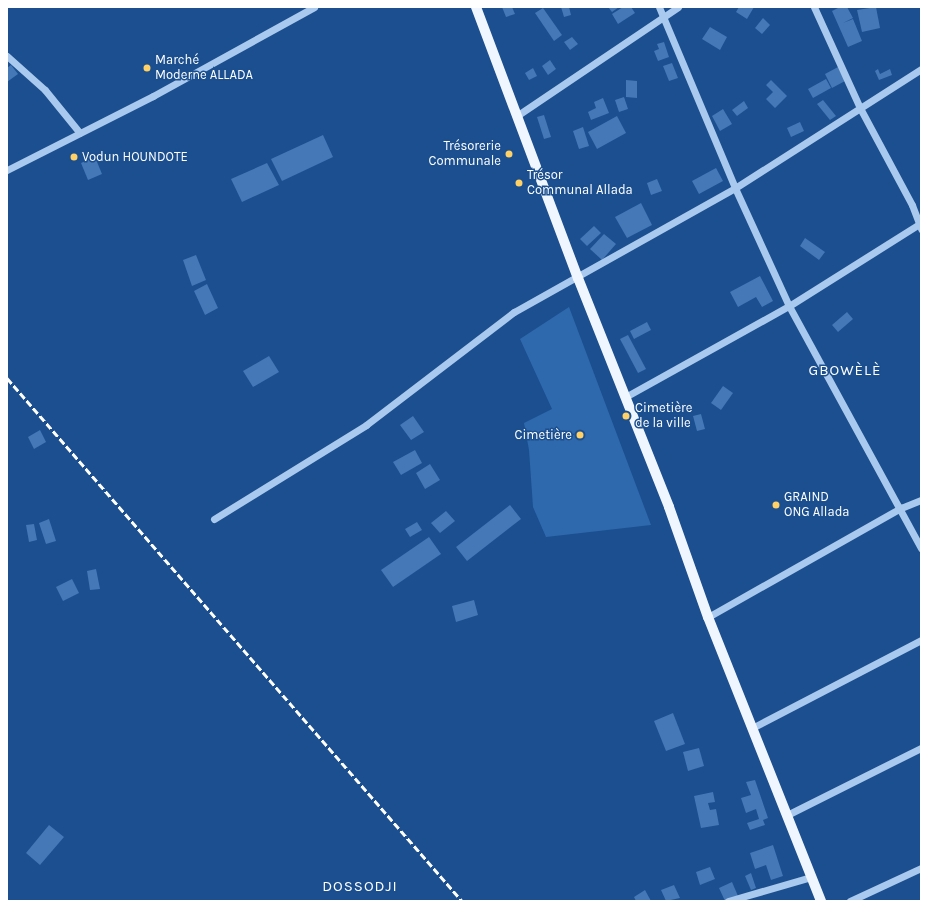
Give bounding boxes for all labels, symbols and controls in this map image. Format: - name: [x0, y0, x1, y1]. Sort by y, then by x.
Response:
- place label: Marché Moderne ALLADA: [155, 53, 253, 84]
- marker: Marché Moderne ALLADA: [142, 63, 152, 73]
- place label: Trésorerie Communale: [428, 139, 501, 170]
- place label: Vodun HOUNDOTE: [82, 149, 188, 165]
- marker: Trésorerie Communale: [504, 149, 514, 159]
- marker: Vodun HOUNDOTE: [69, 152, 79, 162]
- place label: Trésor Communal Allada: [527, 168, 633, 199]
- marker: Trésor Communal Allada: [514, 178, 524, 188]
- district label: GBOWÈLÈ: [809, 362, 881, 380]
- place label: Cimetière de la ville: [635, 401, 692, 432]
- marker: Cimetière de la ville: [620, 410, 632, 422]
- place label: Cimetière: [515, 427, 572, 443]
- marker: Cimetière: [575, 430, 585, 440]
- place label: GRAIND ONG Allada: [784, 490, 850, 521]
- marker: GRAIND ONG Allada: [771, 500, 781, 510]
- district label: DOSSODJI: [322, 878, 398, 896]

